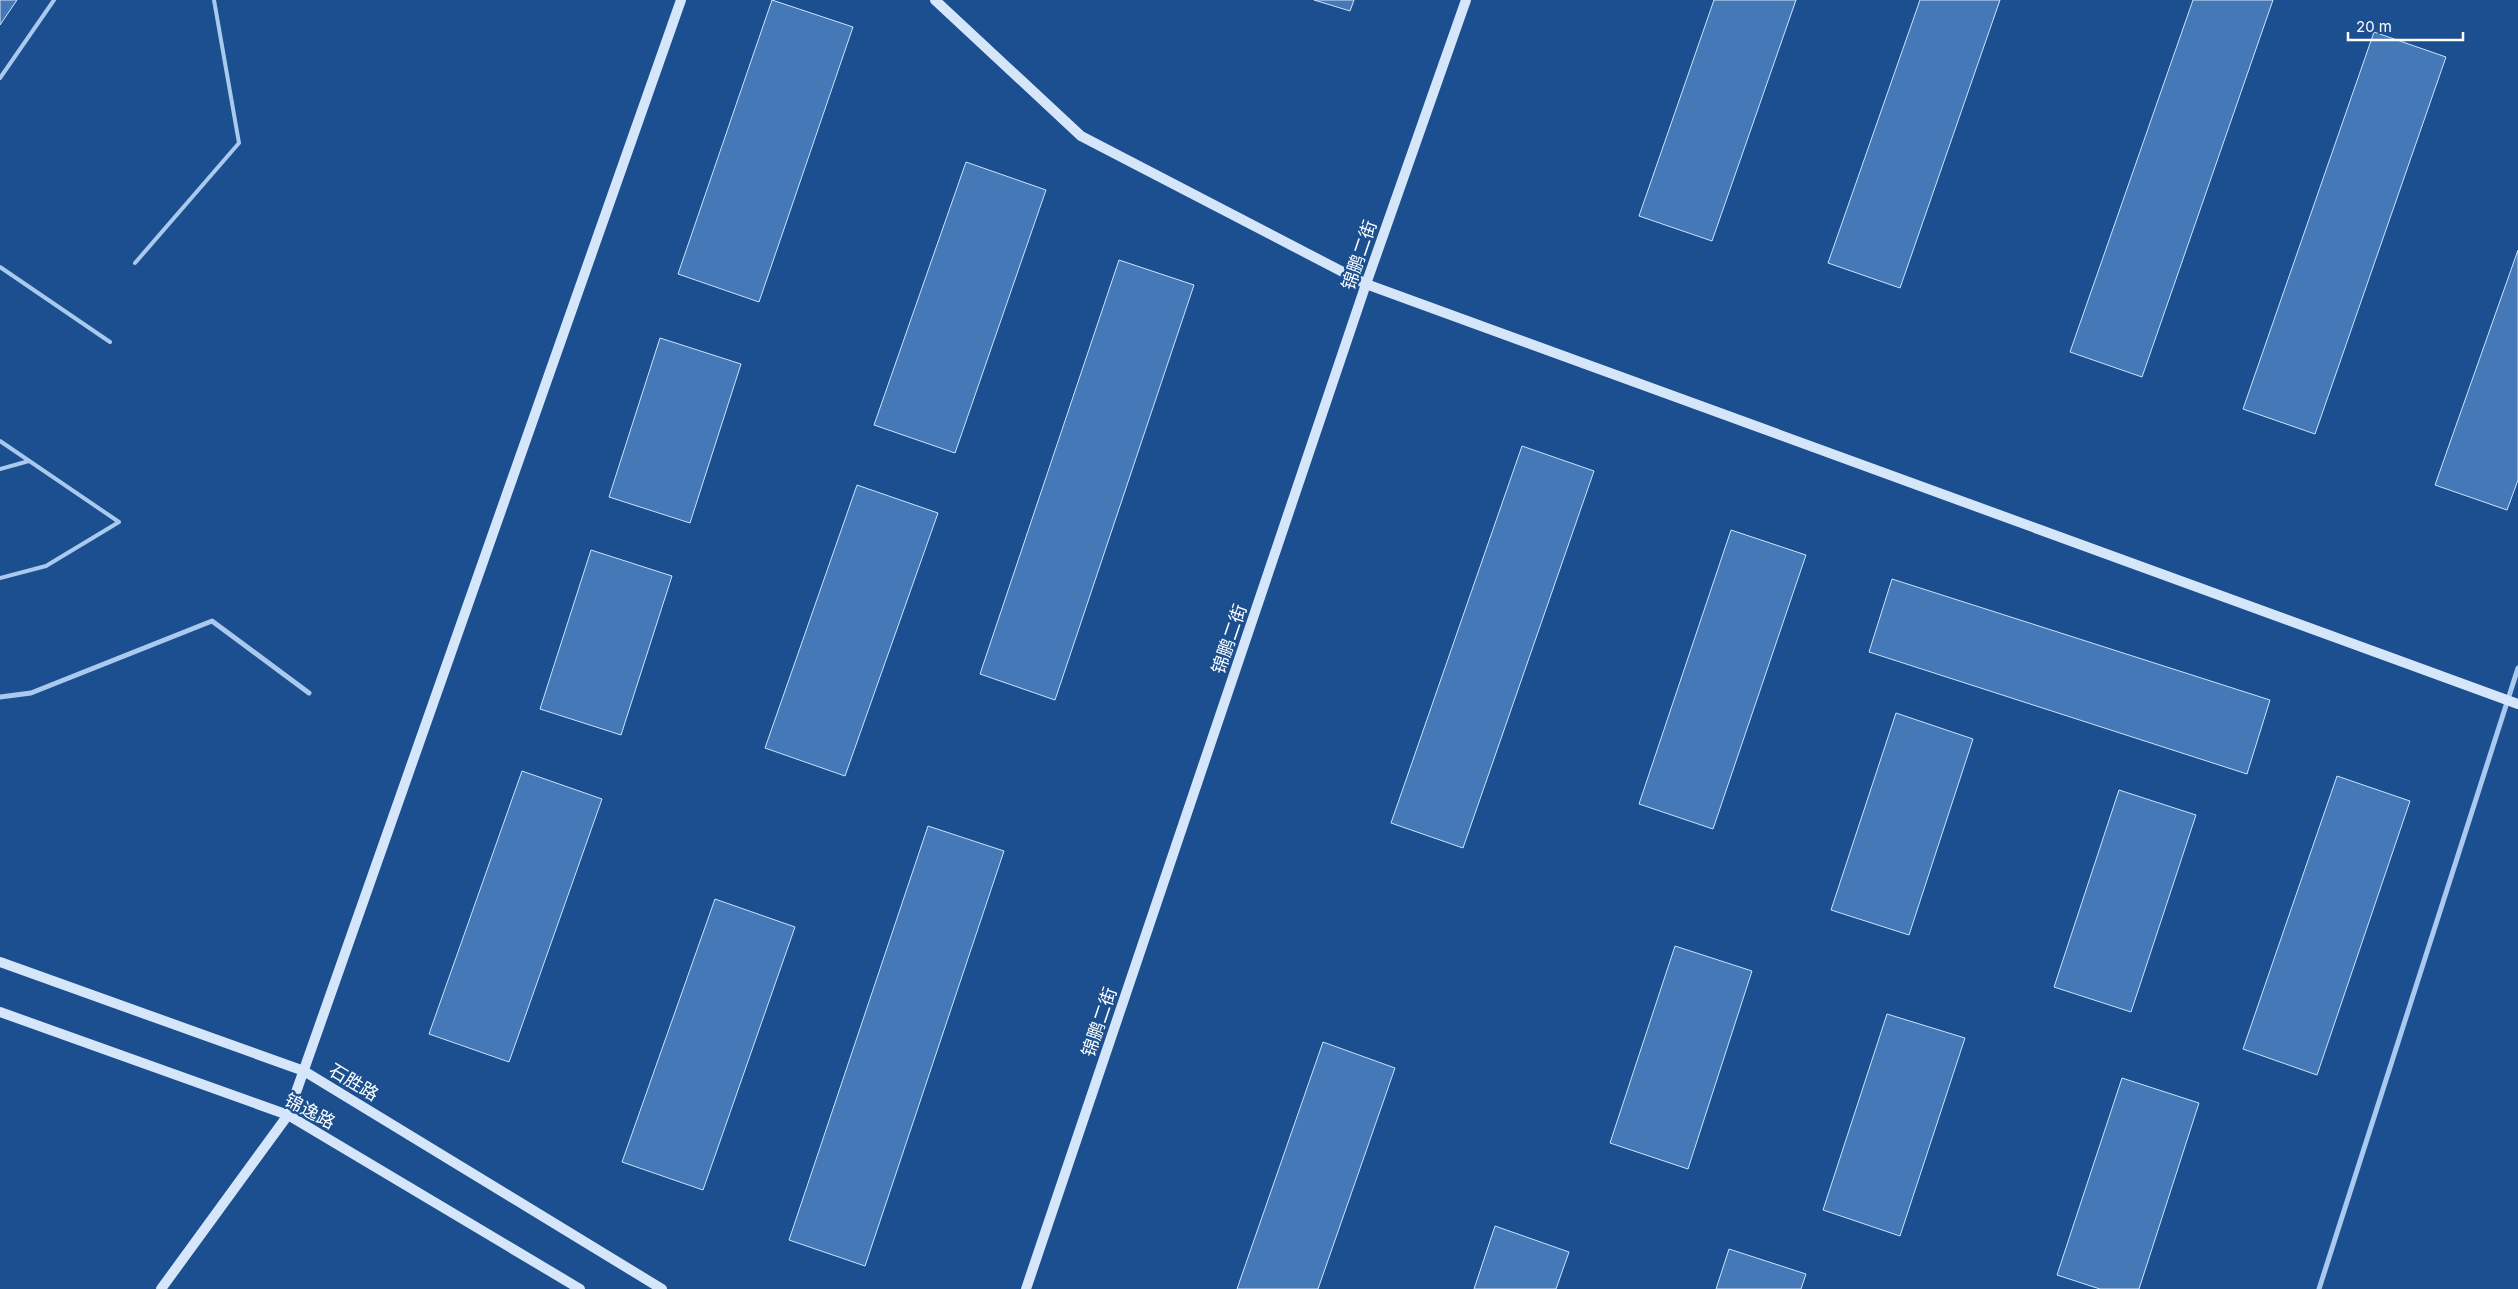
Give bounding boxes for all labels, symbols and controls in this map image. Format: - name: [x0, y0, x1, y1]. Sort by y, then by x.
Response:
- scale bar: [2348, 10, 2463, 42]
- text: 20 m: [2356, 17, 2392, 36]
- street label: 锦鹏二街: [1337, 218, 1381, 292]
- street label: 锦鹏二街: [1207, 602, 1251, 676]
- street label: 锦鹏二街: [1077, 985, 1121, 1059]
- street label: 石胜路: [325, 1059, 383, 1105]
- street label: 锦逸路: [281, 1089, 339, 1133]

